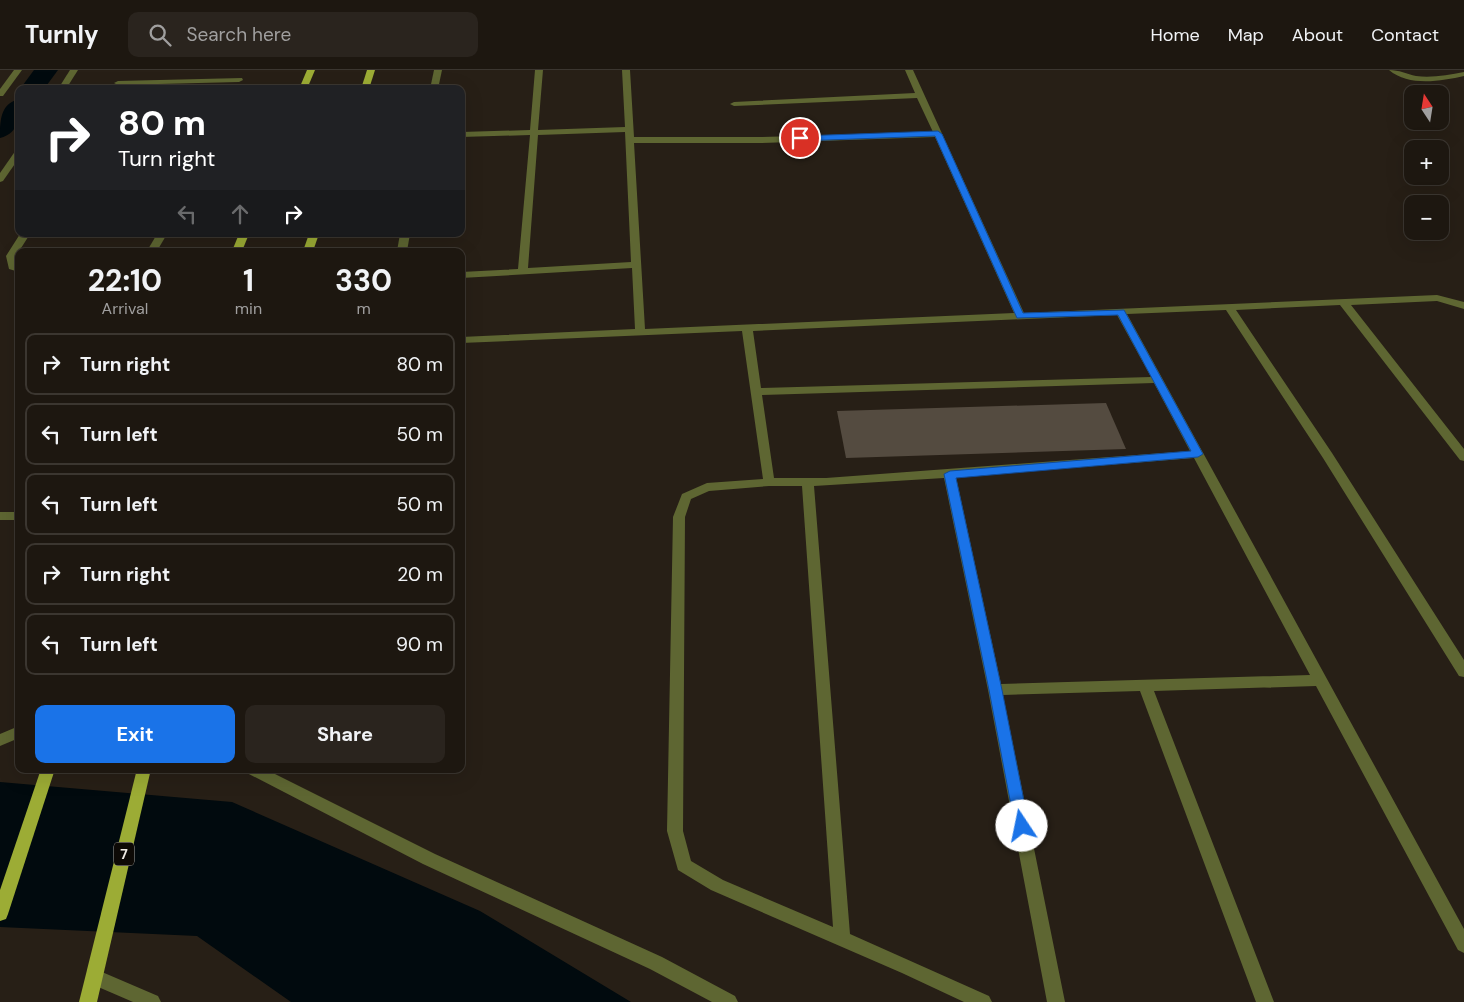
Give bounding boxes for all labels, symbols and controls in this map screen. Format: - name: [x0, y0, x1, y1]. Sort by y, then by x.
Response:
- search box: [128, 12, 478, 57]
- text: Turnly: [25, 19, 98, 50]
- icon: search: [146, 21, 174, 49]
- text: Search here: [186, 22, 291, 47]
- text: Home: [1150, 23, 1200, 47]
- text: Map: [1228, 23, 1264, 47]
- text: About: [1292, 23, 1343, 47]
- text: Contact: [1371, 23, 1439, 47]
- north arrow: [1404, 85, 1449, 130]
- map controls: [1404, 85, 1449, 240]
- text: 80 m: [118, 100, 206, 146]
- icon: right: [35, 105, 100, 170]
- pin: [779, 117, 821, 159]
- icon: arrive: [786, 124, 814, 152]
- button: +: [1404, 140, 1449, 185]
- text: Turn right: [118, 144, 215, 173]
- button: −: [1404, 195, 1449, 240]
- icon: left: [173, 200, 201, 228]
- icon: ahead: [226, 200, 254, 228]
- icon: right: [279, 200, 307, 228]
- text: 22:10: [88, 261, 162, 300]
- text: 1: [243, 261, 254, 300]
- text: 330: [335, 261, 392, 300]
- text: Arrival: [102, 298, 148, 319]
- text: min: [235, 298, 262, 319]
- text: m: [356, 298, 371, 319]
- icon: right: [37, 350, 65, 378]
- text: Turn right: [80, 352, 170, 377]
- text: 80 m: [396, 352, 443, 377]
- icon: left: [37, 420, 65, 448]
- text: Turn left: [80, 422, 158, 447]
- text: 50 m: [396, 422, 443, 447]
- icon: left: [37, 490, 65, 518]
- text: Turn left: [80, 492, 158, 517]
- text: 50 m: [396, 492, 443, 517]
- icon: right: [37, 560, 65, 588]
- text: Turn right: [80, 562, 170, 587]
- text: 20 m: [397, 562, 443, 587]
- icon: left: [37, 630, 65, 658]
- text: Turn left: [80, 632, 158, 657]
- text: 90 m: [396, 632, 443, 657]
- button: Exit: [35, 705, 235, 763]
- button: Share: [245, 705, 445, 763]
- position arrow: [995, 799, 1047, 851]
- road number: 7: [114, 842, 134, 866]

